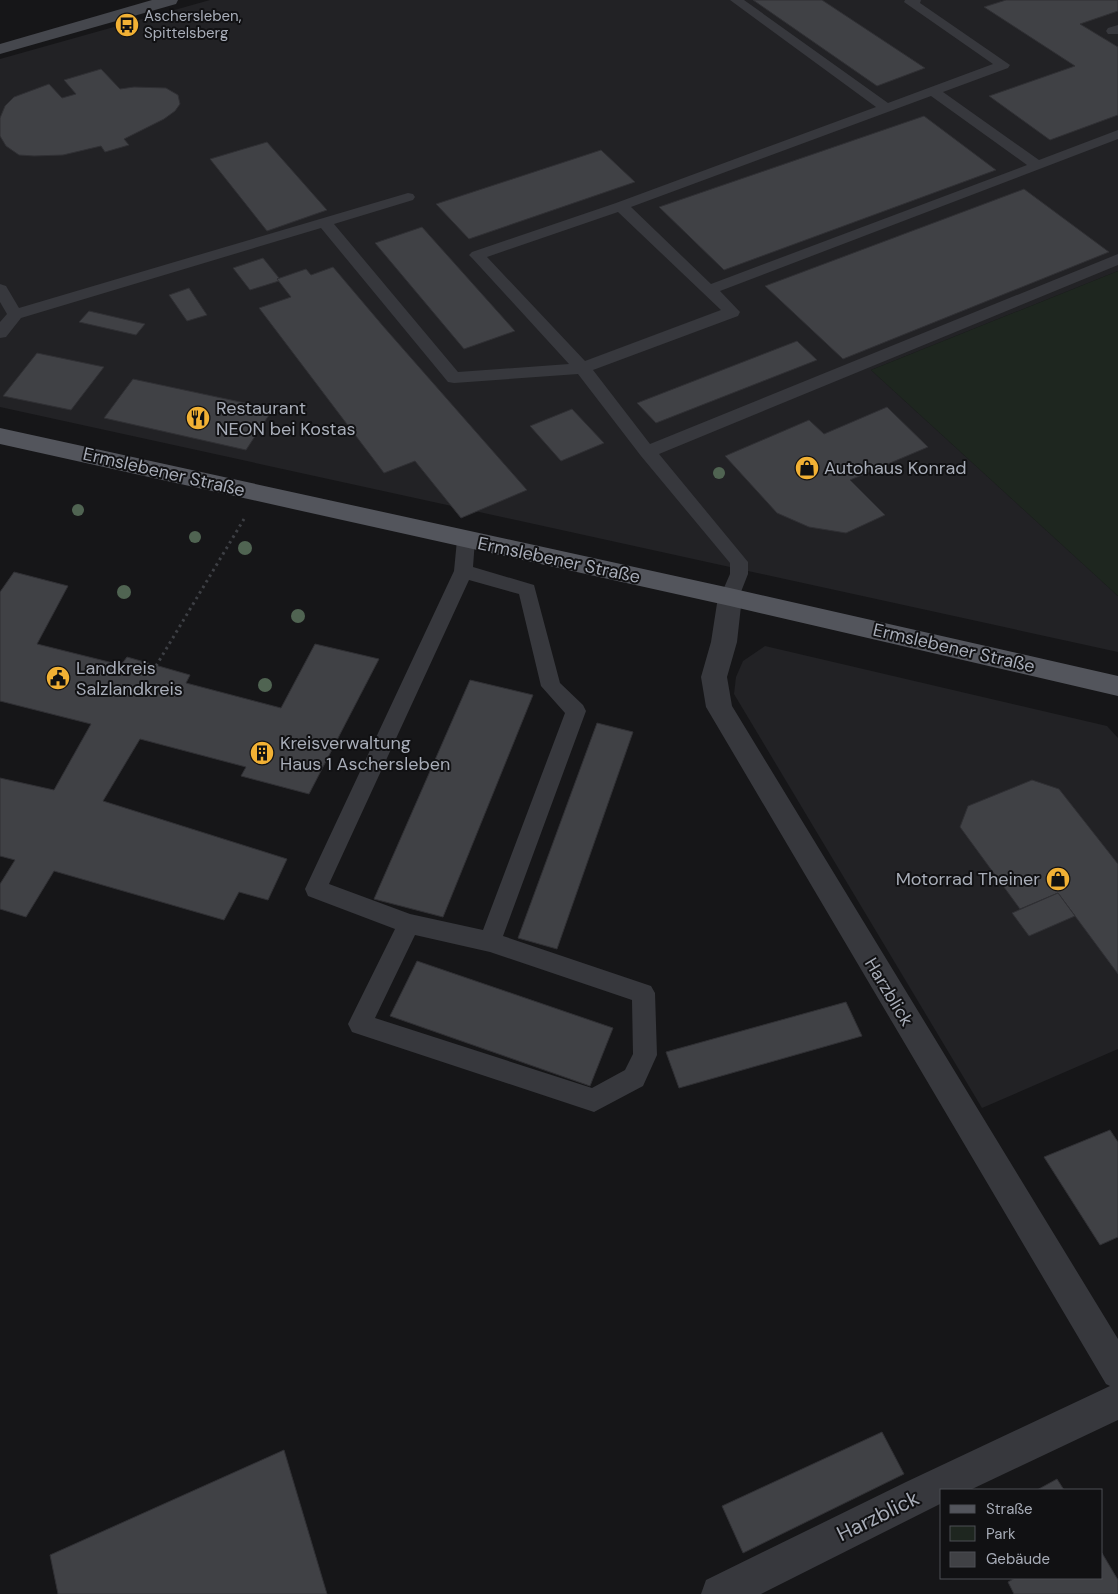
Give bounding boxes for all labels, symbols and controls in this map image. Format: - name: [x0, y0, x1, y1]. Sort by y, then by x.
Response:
- place label: Aschersleben, Spittelsberg: [144, 6, 242, 43]
- bus stop icon: Aschersleben, Spittelsberg: [114, 12, 140, 38]
- place label: Restaurant NEON bei Kostas: [216, 396, 355, 441]
- restaurant icon: Restaurant NEON bei Kostas: [185, 405, 211, 431]
- street label: Ermslebener Straße: [81, 442, 247, 502]
- shop icon: Autohaus Konrad: [794, 455, 820, 481]
- place label: Autohaus Konrad: [824, 456, 967, 480]
- street label: Ermslebener Straße: [476, 531, 642, 589]
- street label: Ermslebener Straße: [871, 618, 1037, 678]
- place label: Landkreis Salzlandkreis: [76, 656, 183, 701]
- public building icon: Landkreis Salzlandkreis: [45, 665, 71, 691]
- place label: Kreisverwaltung Haus 1 Aschersleben: [280, 731, 450, 776]
- building icon: Kreisverwaltung Haus 1 Aschersleben: [249, 740, 275, 766]
- shop icon: Motorrad Theiner: [1045, 866, 1071, 892]
- place label: Motorrad Theiner: [896, 867, 1040, 891]
- street label: Harzblick: [859, 953, 919, 1031]
- street label: Harzblick: [832, 1484, 924, 1548]
- legend: [940, 1489, 1103, 1579]
- text: Straße: [986, 1499, 1033, 1519]
- text: Park: [986, 1524, 1016, 1544]
- text: Gebäude: [986, 1549, 1050, 1569]

